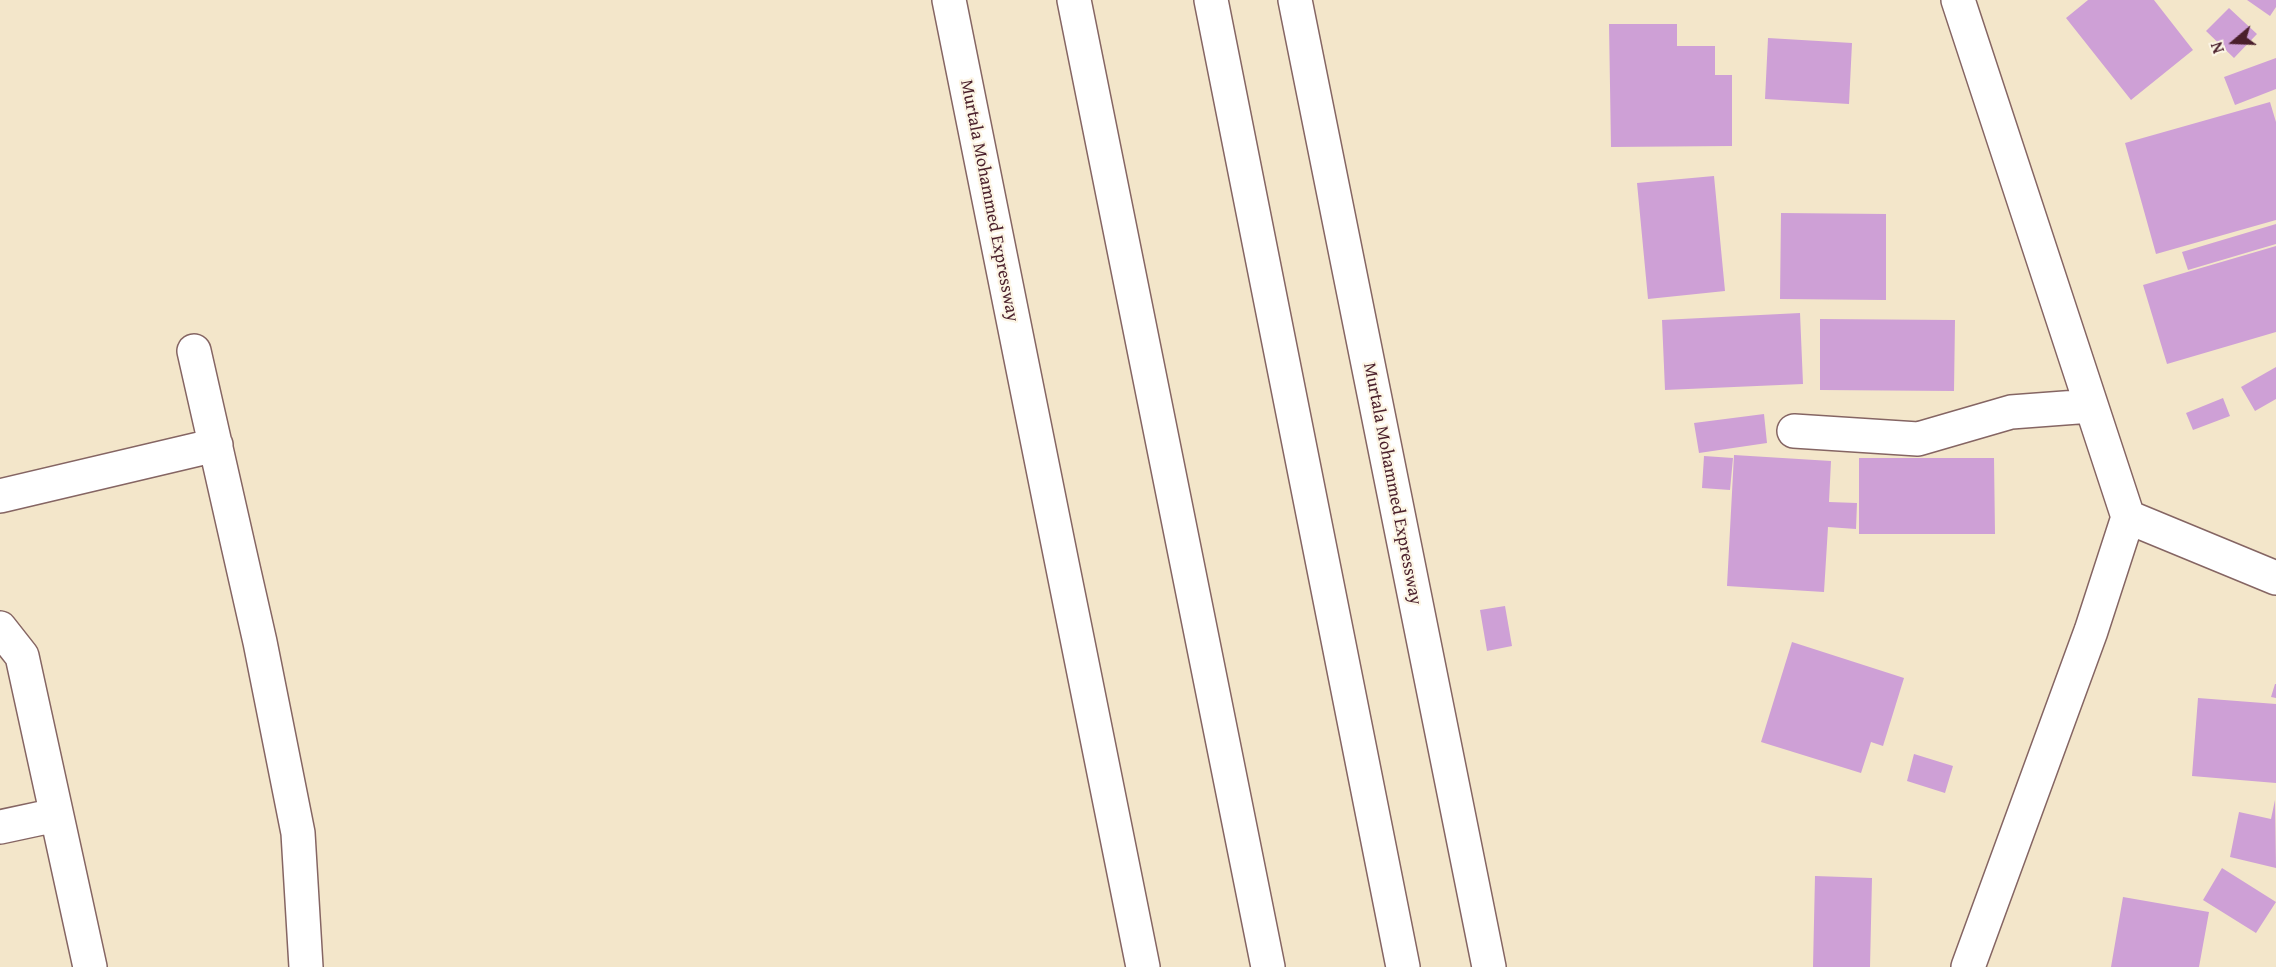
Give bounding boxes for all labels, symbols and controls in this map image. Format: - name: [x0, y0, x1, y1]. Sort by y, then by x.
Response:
- north arrow: [2204, 12, 2264, 72]
- text: N: [2204, 39, 2230, 57]
- street label: Murtala Mohammed Expressway: [955, 78, 1023, 324]
- street label: Murtala Mohammed Expressway: [1358, 361, 1426, 607]

